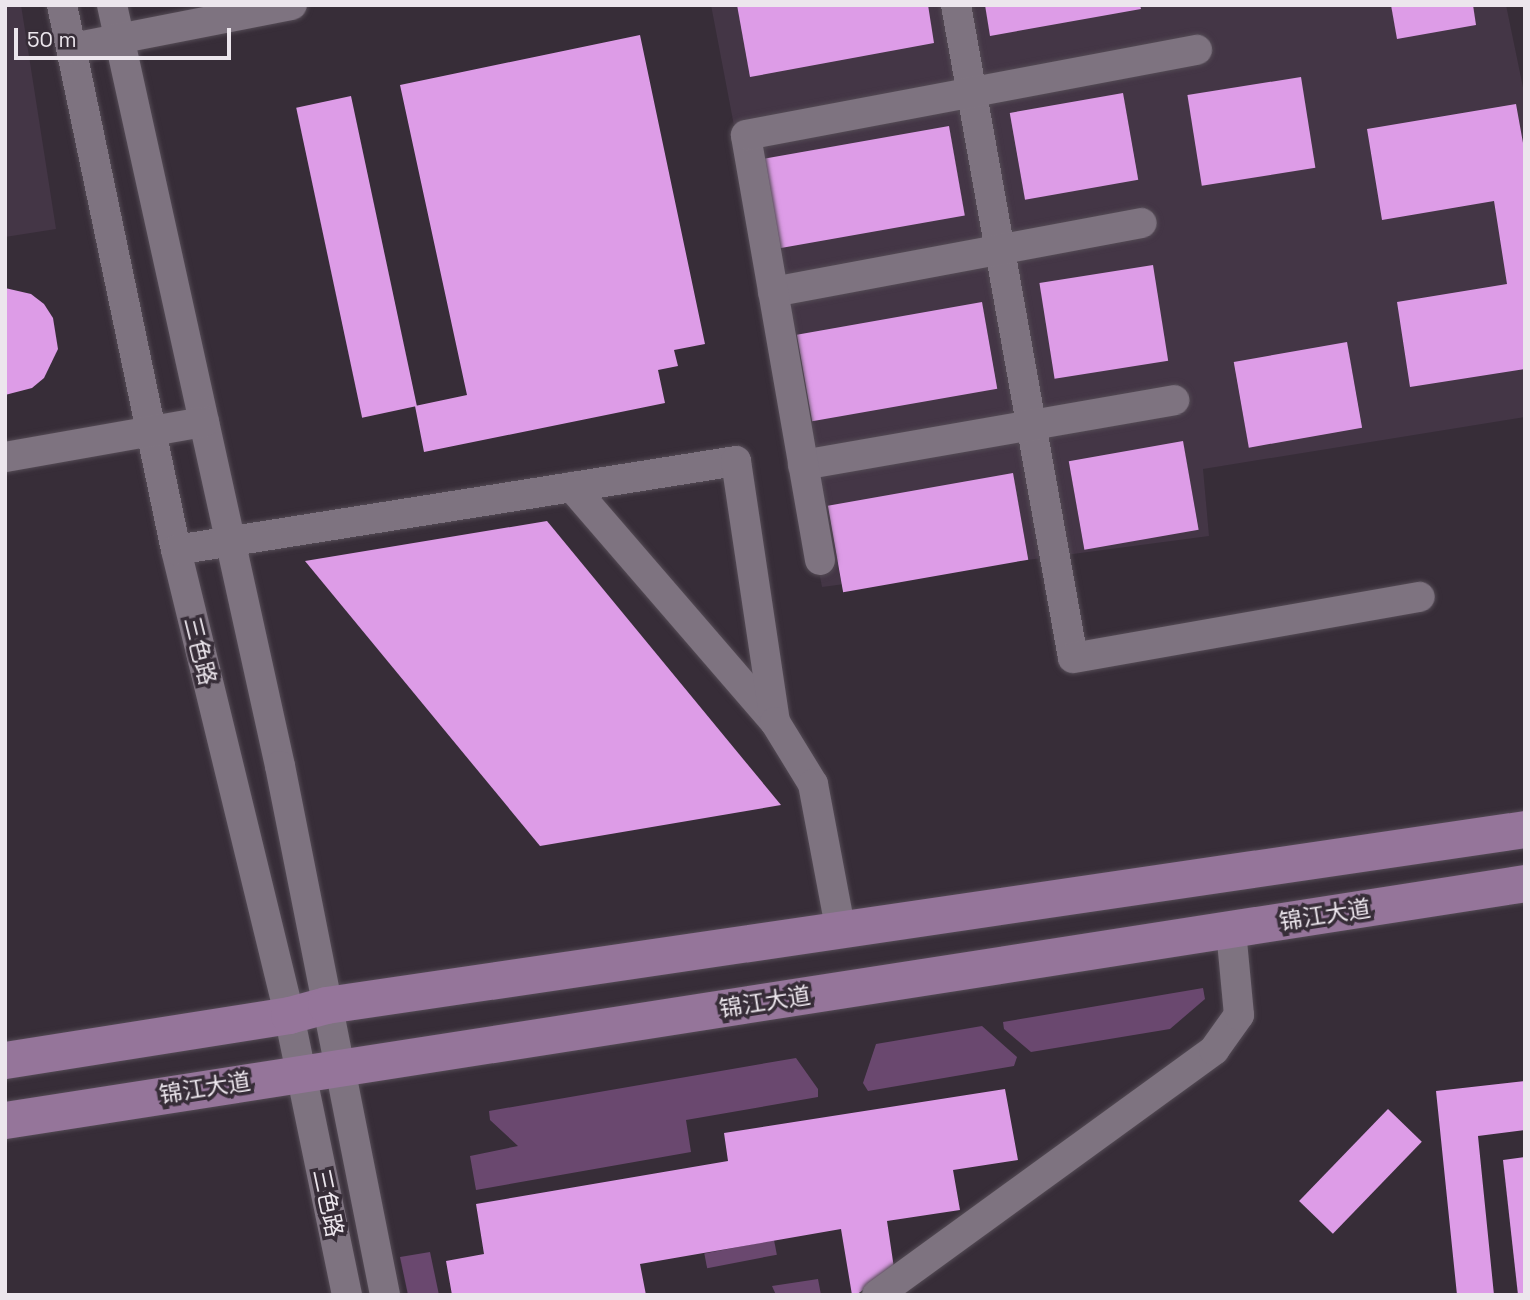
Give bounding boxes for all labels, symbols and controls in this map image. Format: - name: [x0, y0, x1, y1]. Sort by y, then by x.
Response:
- scale bar: [18, 14, 234, 58]
- text: 50 m: [27, 26, 77, 53]
- street label: 三色路: [178, 614, 222, 688]
- street label: 锦江大道: [1277, 894, 1373, 936]
- street label: 锦江大道: [717, 981, 813, 1023]
- street label: 锦江大道: [157, 1067, 253, 1109]
- street label: 三色路: [307, 1166, 349, 1240]

